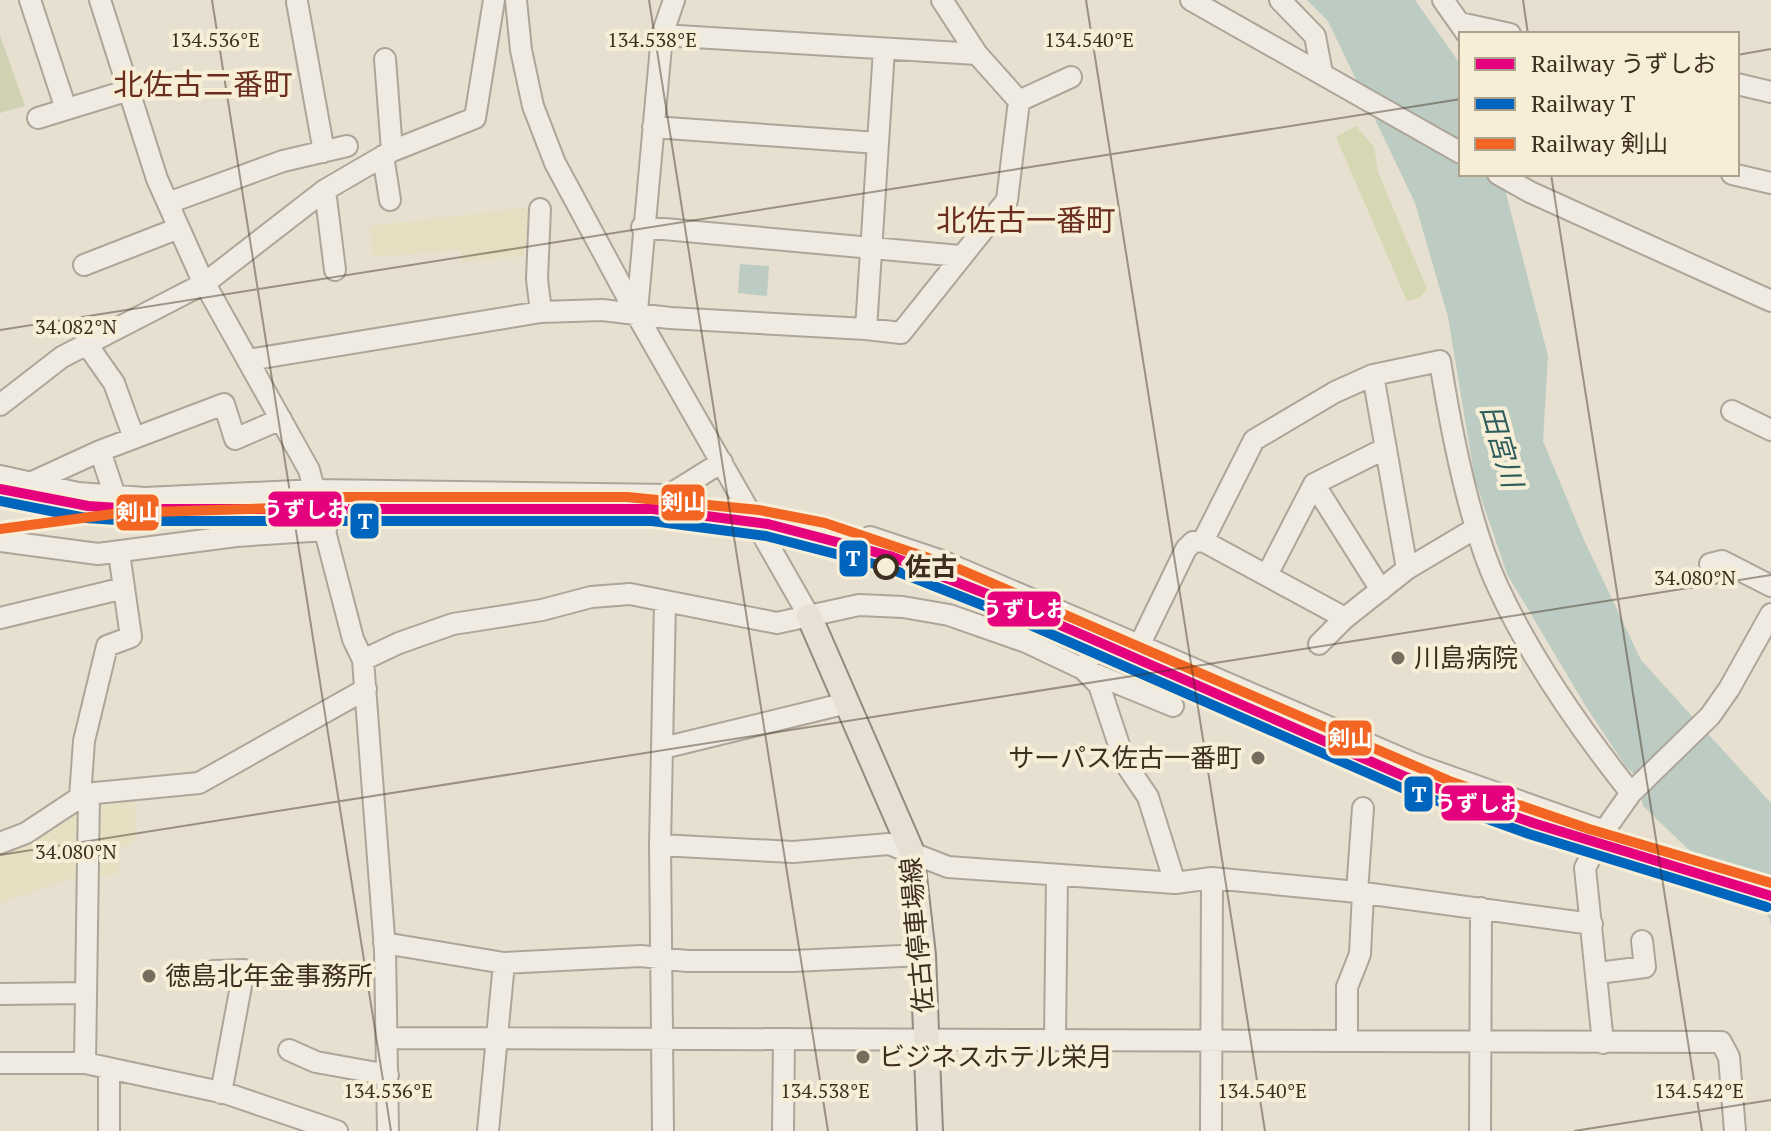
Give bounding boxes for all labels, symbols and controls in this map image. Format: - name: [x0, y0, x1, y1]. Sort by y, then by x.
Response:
- text: 134.536°E: [170, 26, 260, 53]
- text: 134.538°E: [607, 26, 697, 53]
- text: 134.540°E: [1044, 26, 1134, 53]
- legend: [1459, 32, 1739, 176]
- text: Railway うずしお: [1531, 47, 1716, 79]
- district label: 北佐古二番町: [113, 64, 293, 104]
- text: Railway T: [1531, 87, 1635, 119]
- text: Railway 剣山: [1531, 127, 1668, 159]
- district label: 北佐古一番町: [936, 200, 1116, 240]
- text: 34.082°N: [35, 313, 117, 340]
- water label: 田宮川: [1473, 400, 1533, 494]
- line badge: 剣山: [660, 483, 706, 522]
- text: 剣山: [661, 487, 705, 516]
- line badge: うずしお: [267, 490, 343, 528]
- line badge: 剣山: [115, 493, 160, 532]
- text: うずしお: [261, 494, 349, 523]
- text: 剣山: [116, 497, 160, 526]
- line badge: T: [349, 502, 380, 540]
- text: T: [358, 506, 373, 535]
- line badge: T: [838, 539, 869, 578]
- text: T: [846, 543, 861, 572]
- place label: 佐古: [905, 549, 957, 583]
- marker: 佐古: [874, 555, 898, 579]
- text: 34.080°N: [1654, 564, 1736, 591]
- line badge: うずしお: [986, 590, 1062, 628]
- text: うずしお: [980, 594, 1068, 623]
- place label: 川島病院: [1414, 640, 1518, 674]
- marker: 川島病院: [1389, 649, 1407, 667]
- line badge: 剣山: [1327, 719, 1373, 757]
- text: 剣山: [1328, 723, 1372, 752]
- place label: サーパス佐古一番町: [1008, 740, 1242, 774]
- marker: サーパス佐古一番町: [1249, 749, 1267, 767]
- line badge: T: [1403, 775, 1434, 813]
- text: T: [1412, 779, 1427, 808]
- line badge: うずしお: [1440, 784, 1516, 822]
- text: うずしお: [1434, 788, 1522, 817]
- text: 34.080°N: [35, 838, 117, 865]
- street label: 佐古停車場線: [892, 856, 940, 1014]
- place label: 徳島北年金事務所: [165, 958, 373, 992]
- marker: 徳島北年金事務所: [140, 967, 158, 985]
- place label: ビジネスホテル栄月: [879, 1039, 1113, 1073]
- marker: ビジネスホテル栄月: [854, 1048, 872, 1066]
- text: 134.536°E: [343, 1077, 433, 1104]
- text: 134.538°E: [780, 1077, 870, 1104]
- text: 134.540°E: [1217, 1077, 1307, 1104]
- text: 134.542°E: [1654, 1077, 1744, 1104]

